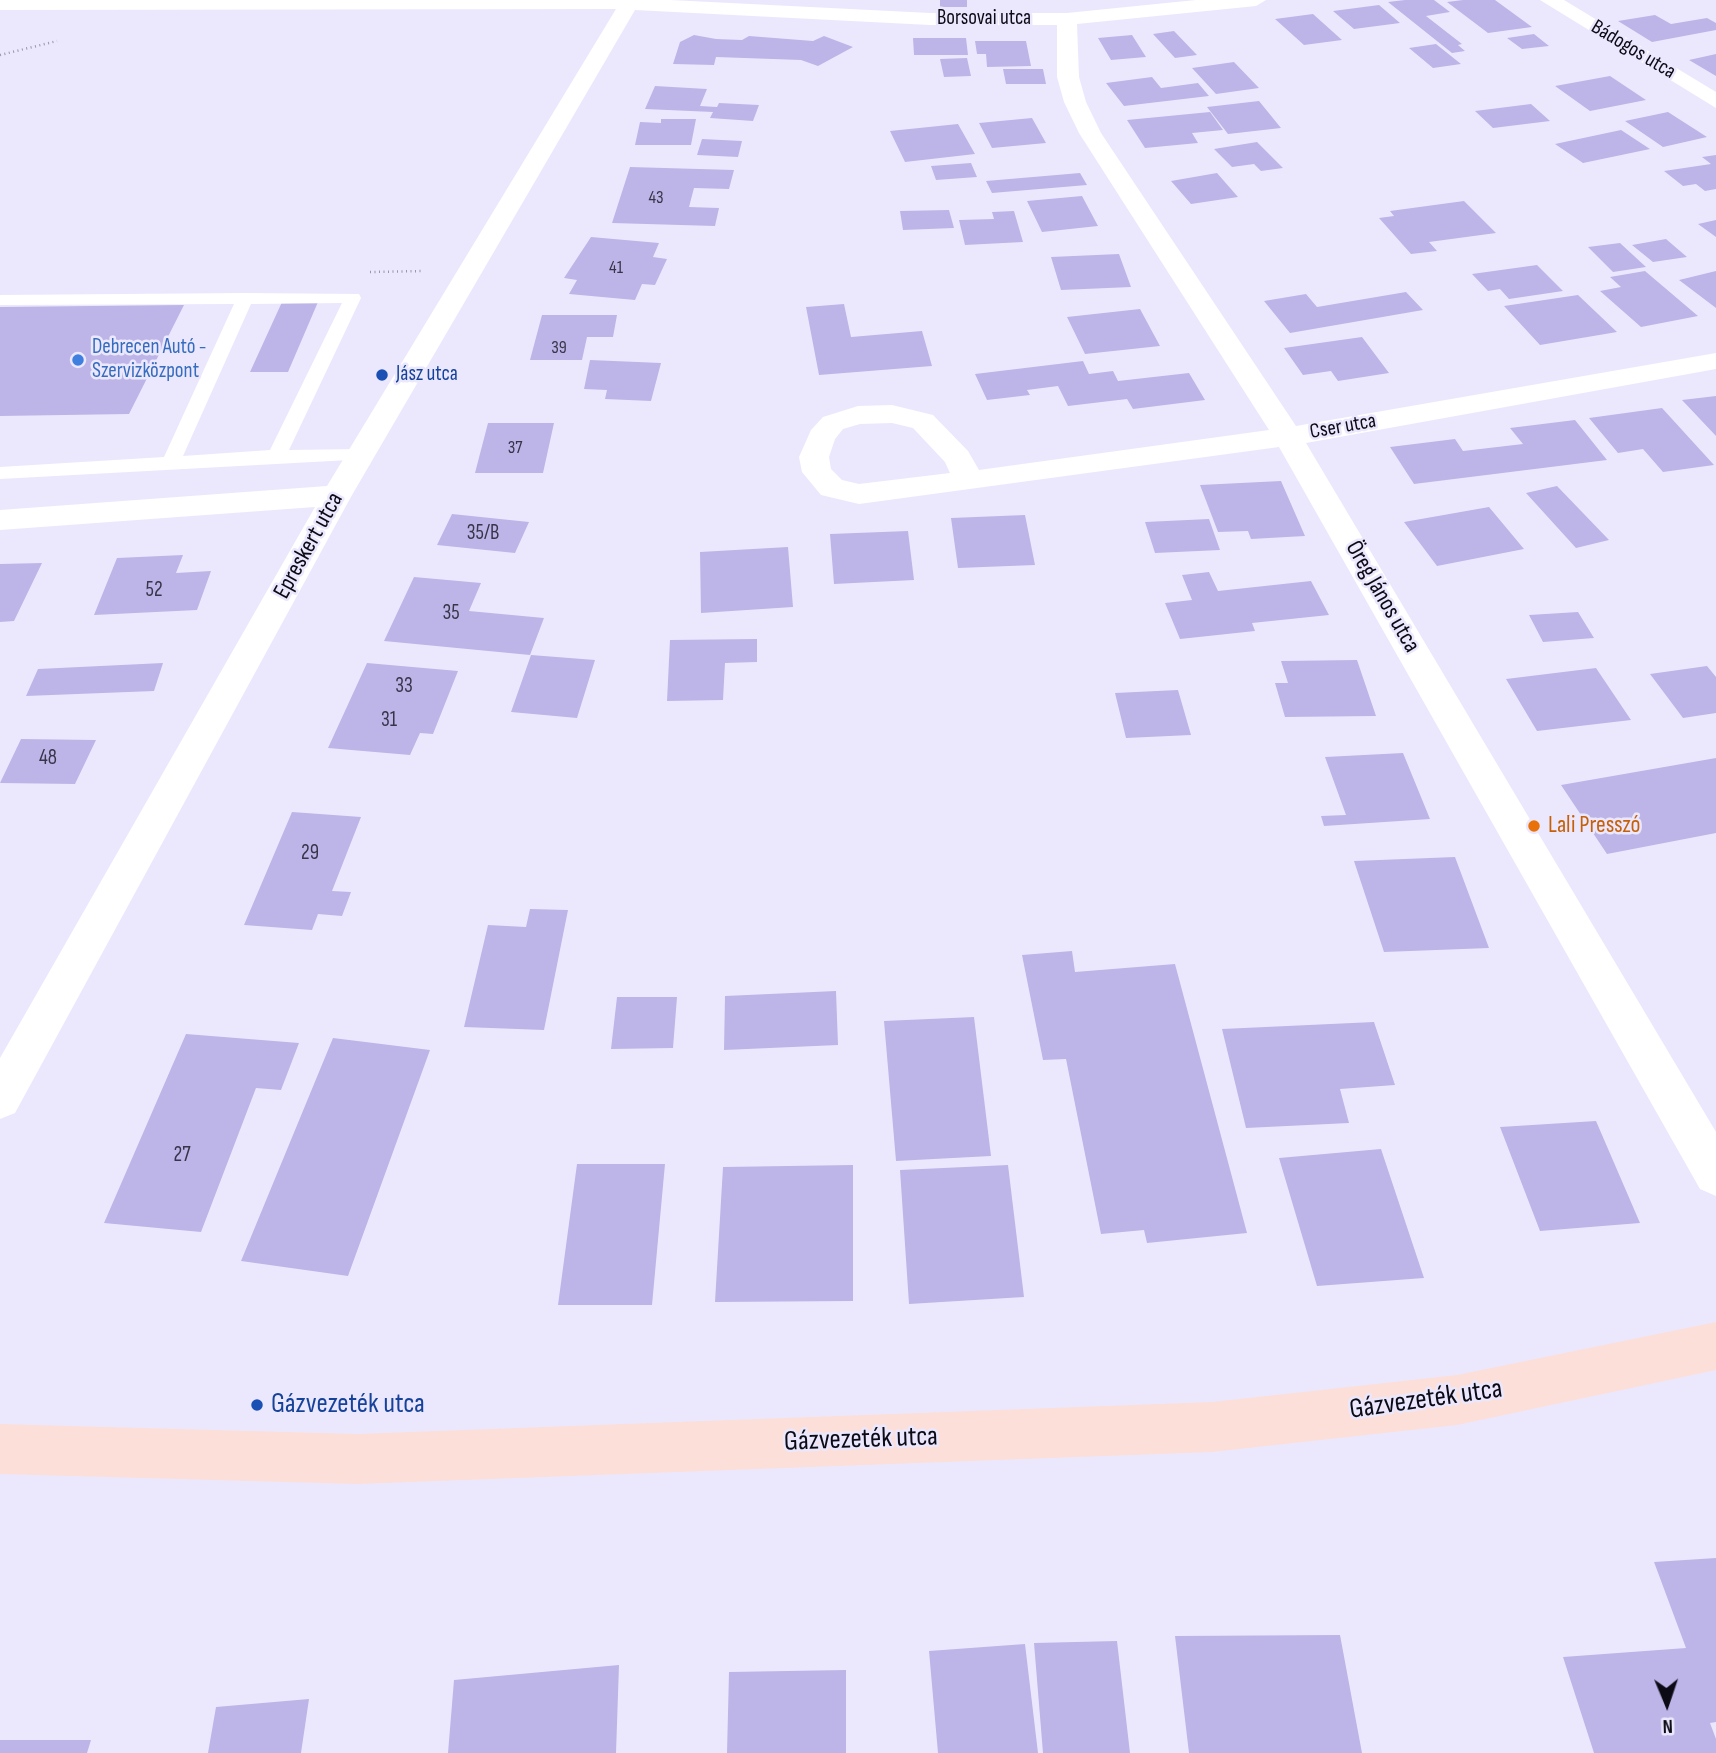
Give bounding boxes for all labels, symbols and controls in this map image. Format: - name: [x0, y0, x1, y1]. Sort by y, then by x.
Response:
- street label: Borsovai utca: [937, 6, 1031, 32]
- street label: Bádogos utca: [1586, 15, 1680, 85]
- house number: 43: [648, 187, 664, 209]
- house number: 41: [609, 257, 623, 279]
- place label: Debrecen Autó - Szervizközpont: [92, 335, 206, 385]
- house number: 39: [551, 337, 567, 359]
- marker: Debrecen Autó - Szervizközpont: [70, 352, 86, 368]
- place label: Jász utca: [396, 362, 458, 388]
- marker: Jász utca: [374, 367, 390, 383]
- street label: Cser utca: [1308, 409, 1378, 445]
- house number: 37: [508, 437, 522, 459]
- street label: Epreskert utca: [268, 488, 350, 604]
- house number: 35/B: [467, 521, 499, 547]
- street label: Öreg János utca: [1339, 536, 1425, 658]
- house number: 52: [145, 578, 163, 604]
- house number: 35: [442, 601, 460, 627]
- house number: 33: [395, 674, 413, 700]
- house number: 31: [381, 708, 397, 734]
- house number: 48: [39, 746, 57, 772]
- place label: Lali Presszó: [1548, 812, 1641, 840]
- marker: Lali Presszó: [1526, 818, 1542, 834]
- house number: 29: [301, 841, 319, 867]
- house number: 27: [173, 1143, 191, 1169]
- street label: Gázvezeték utca: [1347, 1373, 1505, 1427]
- place label: Gázvezeték utca: [271, 1388, 425, 1422]
- marker: Gázvezeték utca: [249, 1397, 265, 1413]
- street label: Gázvezeték utca: [784, 1421, 938, 1459]
- north arrow: [1632, 1669, 1702, 1739]
- text: N: [1662, 1714, 1673, 1737]

